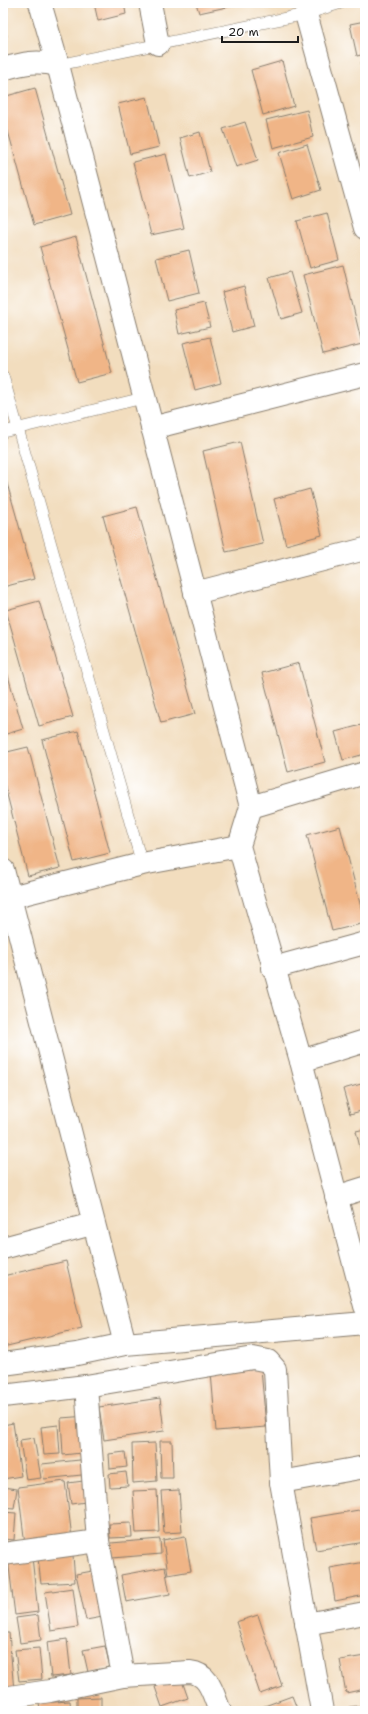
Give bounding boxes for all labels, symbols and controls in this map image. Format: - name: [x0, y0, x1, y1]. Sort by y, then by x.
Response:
- scale bar: [222, 18, 298, 44]
- text: 20 m: [228, 24, 259, 40]

